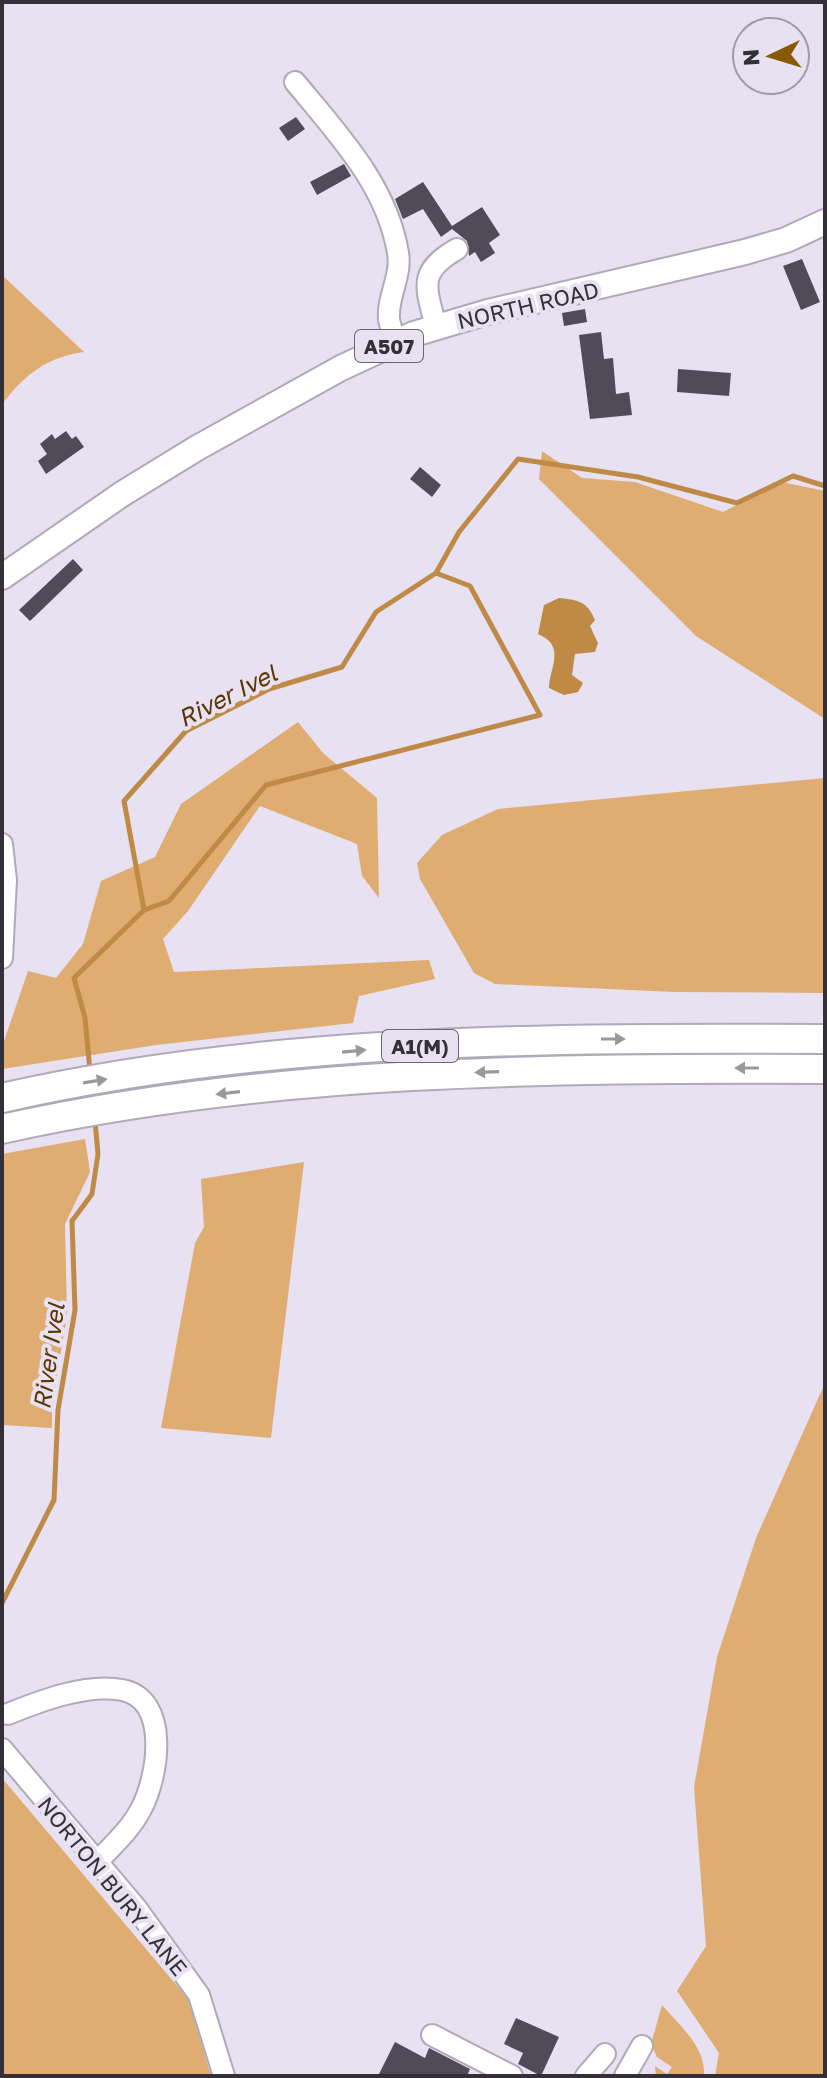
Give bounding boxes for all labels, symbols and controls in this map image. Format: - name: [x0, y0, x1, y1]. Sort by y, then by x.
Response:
- north arrow: [731, 16, 811, 96]
- text: N: [736, 48, 765, 67]
- street label: NORTH ROAD: [455, 276, 601, 334]
- road number: A507: [355, 330, 423, 362]
- water label: River Ivel: [173, 657, 282, 732]
- road number: A1(M): [382, 1030, 458, 1062]
- one-way arrow: [601, 1033, 626, 1045]
- one-way arrow: [342, 1044, 367, 1057]
- one-way arrow: [734, 1062, 759, 1075]
- one-way arrow: [474, 1065, 499, 1078]
- one-way arrow: [83, 1074, 108, 1086]
- one-way arrow: [215, 1086, 240, 1099]
- water label: River Ivel: [26, 1300, 70, 1411]
- street label: NORTON BURY LANE: [33, 1791, 193, 1981]

